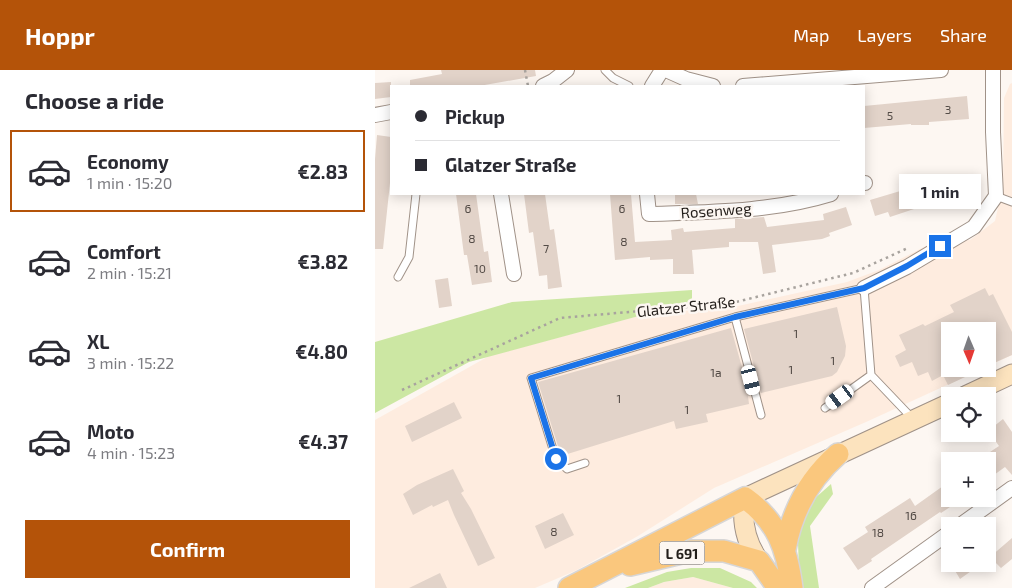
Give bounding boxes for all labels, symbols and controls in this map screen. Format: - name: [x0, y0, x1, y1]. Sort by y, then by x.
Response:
- text: Hoppr: [25, 21, 95, 50]
- text: Map: [793, 24, 829, 46]
- text: Layers: [857, 24, 912, 46]
- text: Share: [940, 24, 987, 46]
- text: Choose a ride: [25, 87, 164, 113]
- house number: 3: [945, 102, 951, 116]
- text: Pickup: [445, 105, 505, 128]
- house number: 5: [887, 108, 893, 122]
- icon: car: [27, 149, 72, 194]
- text: Economy: [87, 150, 169, 173]
- text: Glatzer Straße: [445, 153, 577, 176]
- text: €2.83: [298, 160, 348, 183]
- text: 1 min · 15:20: [87, 173, 173, 192]
- callout: 1 min: [899, 174, 981, 208]
- text: 1 min: [921, 182, 959, 201]
- street label: Rosenweg: [680, 199, 753, 221]
- house number: 6: [465, 201, 472, 215]
- house number: 6: [619, 201, 626, 215]
- house number: 8: [468, 231, 476, 245]
- house number: 8: [620, 234, 628, 248]
- route end: [929, 235, 951, 257]
- icon: car: [27, 239, 72, 284]
- text: Comfort: [87, 240, 161, 263]
- house number: 7: [543, 241, 549, 255]
- text: €3.82: [298, 250, 348, 273]
- house number: 10: [474, 261, 486, 275]
- text: 2 min · 15:21: [87, 263, 172, 282]
- street label: Glatzer Straße: [636, 292, 736, 320]
- north arrow: [941, 322, 996, 378]
- map controls: [941, 322, 996, 572]
- house number: 1: [794, 326, 798, 340]
- icon: car: [27, 329, 72, 374]
- text: XL: [87, 330, 109, 353]
- text: €4.80: [295, 340, 348, 363]
- text: 3 min · 15:22: [87, 353, 174, 372]
- house number: 1: [831, 353, 835, 367]
- house number: 1: [789, 362, 793, 376]
- car: [740, 364, 761, 396]
- house number: 1a: [710, 365, 722, 379]
- car: [823, 382, 856, 412]
- button: locate: [941, 387, 996, 442]
- house number: 1: [617, 391, 621, 405]
- house number: 1: [685, 402, 689, 416]
- icon: car: [27, 419, 72, 464]
- text: Moto: [87, 420, 135, 443]
- text: €4.37: [298, 430, 348, 453]
- text: 4 min · 15:23: [87, 443, 175, 462]
- route start: [545, 448, 567, 470]
- button: +: [941, 452, 996, 507]
- house number: 16: [905, 508, 917, 522]
- button: −: [941, 517, 996, 572]
- button: Confirm: [25, 520, 350, 578]
- house number: 8: [550, 524, 558, 538]
- house number: 18: [872, 525, 884, 539]
- road number: L 691: [659, 542, 705, 564]

